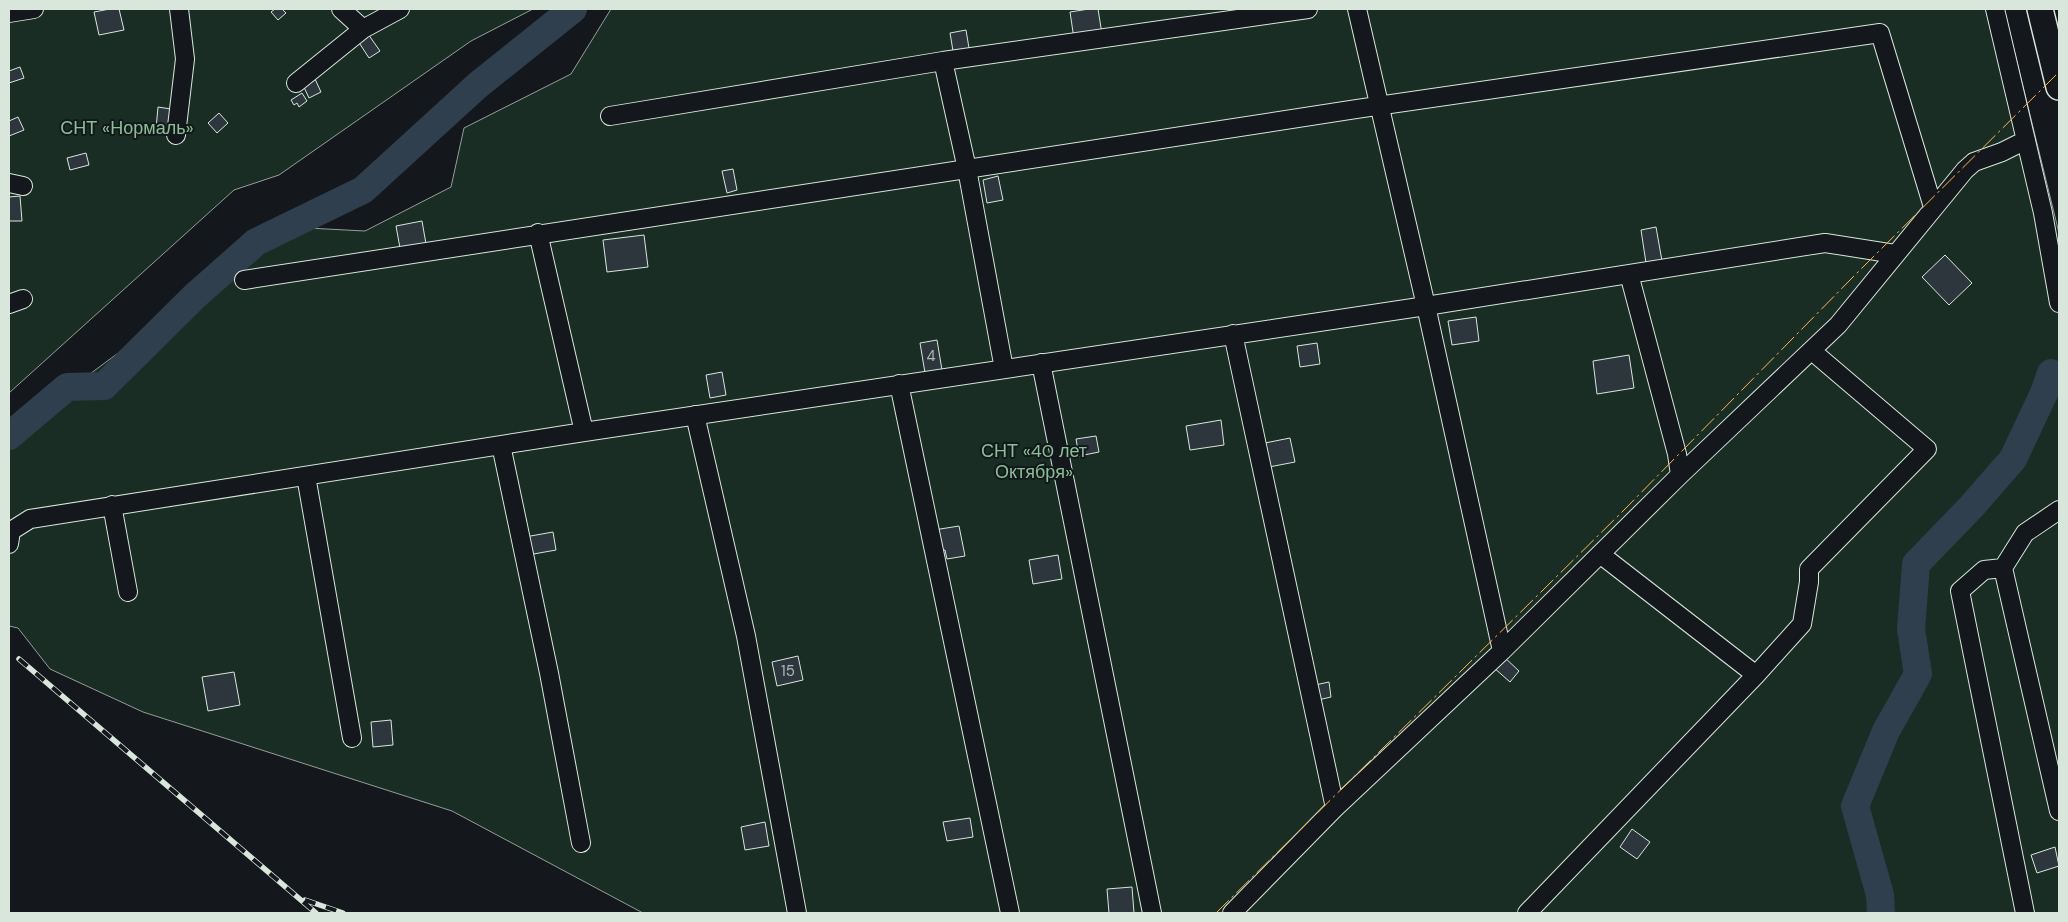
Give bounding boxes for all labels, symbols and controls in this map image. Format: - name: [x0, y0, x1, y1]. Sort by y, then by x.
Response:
- park label: СНТ «Нормаль»: [60, 116, 194, 140]
- house number: 4: [926, 346, 936, 366]
- park label: СНТ «40 лет Октября»: [981, 439, 1087, 484]
- house number: 15: [781, 661, 795, 681]

